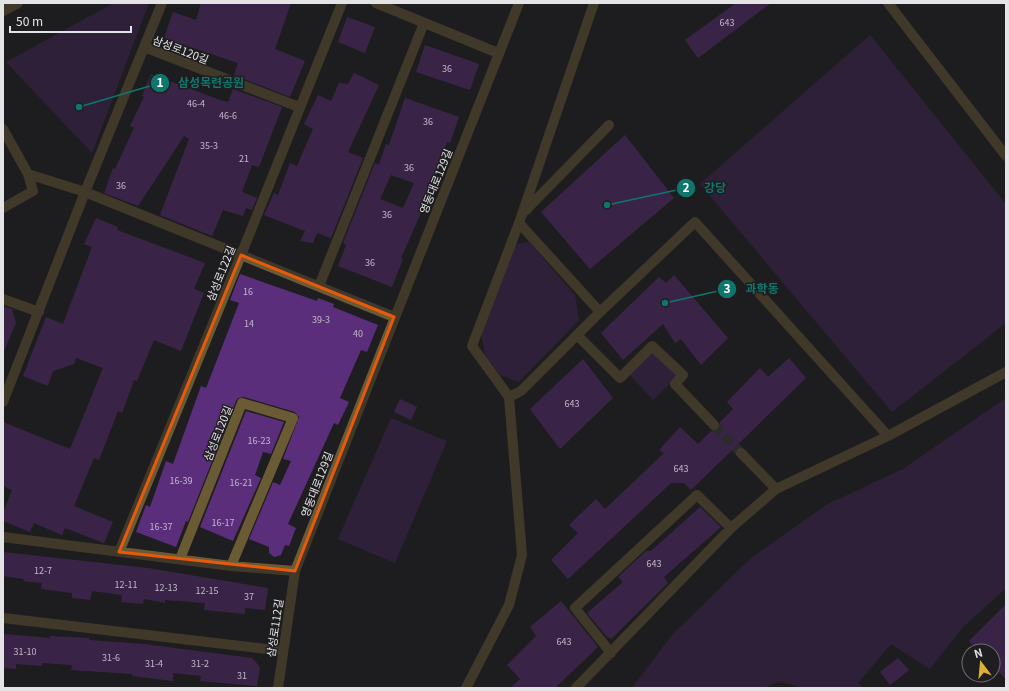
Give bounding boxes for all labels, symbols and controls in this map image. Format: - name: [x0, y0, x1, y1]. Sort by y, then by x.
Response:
- scale bar: [10, 8, 131, 34]
- text: 50 m: [16, 12, 43, 29]
- house number: 643: [720, 16, 735, 29]
- street label: 삼성로120길: [151, 31, 211, 67]
- house number: 36: [442, 62, 452, 75]
- callout: 삼성목련공원: [150, 71, 252, 95]
- text: 1: [156, 73, 164, 90]
- text: 삼성목련공원: [178, 73, 244, 90]
- house number: 46-4: [187, 97, 205, 110]
- house number: 46-6: [219, 109, 237, 122]
- house number: 36: [423, 115, 433, 128]
- house number: 35-3: [200, 139, 218, 152]
- street label: 영동대로129길: [415, 146, 455, 216]
- house number: 21: [239, 152, 249, 165]
- house number: 36: [404, 161, 414, 174]
- callout: 강당: [676, 176, 734, 200]
- text: 2: [682, 178, 690, 195]
- text: 강당: [704, 178, 726, 195]
- house number: 36: [116, 179, 126, 192]
- house number: 36: [382, 208, 392, 221]
- street label: 삼성로122길: [202, 243, 238, 303]
- house number: 36: [365, 256, 375, 269]
- callout: 과학동: [717, 277, 787, 301]
- text: 3: [723, 279, 731, 296]
- text: 과학동: [745, 279, 779, 296]
- house number: 16: [243, 285, 253, 298]
- house number: 39-3: [312, 313, 330, 326]
- house number: 14: [244, 317, 254, 330]
- house number: 40: [353, 327, 363, 340]
- house number: 643: [565, 397, 580, 410]
- street label: 삼성로120길: [199, 403, 235, 463]
- house number: 16-23: [247, 434, 271, 447]
- street label: 영동대로129길: [296, 449, 336, 519]
- house number: 643: [674, 462, 689, 475]
- house number: 16-39: [169, 474, 193, 487]
- house number: 16-21: [229, 476, 253, 489]
- house number: 16-17: [211, 516, 235, 529]
- house number: 16-37: [149, 520, 173, 533]
- house number: 643: [647, 557, 662, 570]
- house number: 12-7: [34, 564, 52, 577]
- house number: 12-11: [114, 578, 138, 591]
- house number: 12-13: [154, 581, 178, 594]
- house number: 12-15: [195, 584, 219, 597]
- house number: 37: [244, 590, 254, 603]
- street label: 삼성로112길: [262, 598, 286, 658]
- house number: 643: [557, 635, 572, 648]
- north arrow: [961, 643, 1001, 683]
- text: N: [972, 644, 984, 661]
- house number: 31-10: [13, 645, 37, 658]
- house number: 31-6: [102, 651, 120, 664]
- house number: 31-4: [145, 657, 163, 670]
- house number: 31-2: [191, 657, 209, 670]
- house number: 31: [237, 669, 247, 682]

